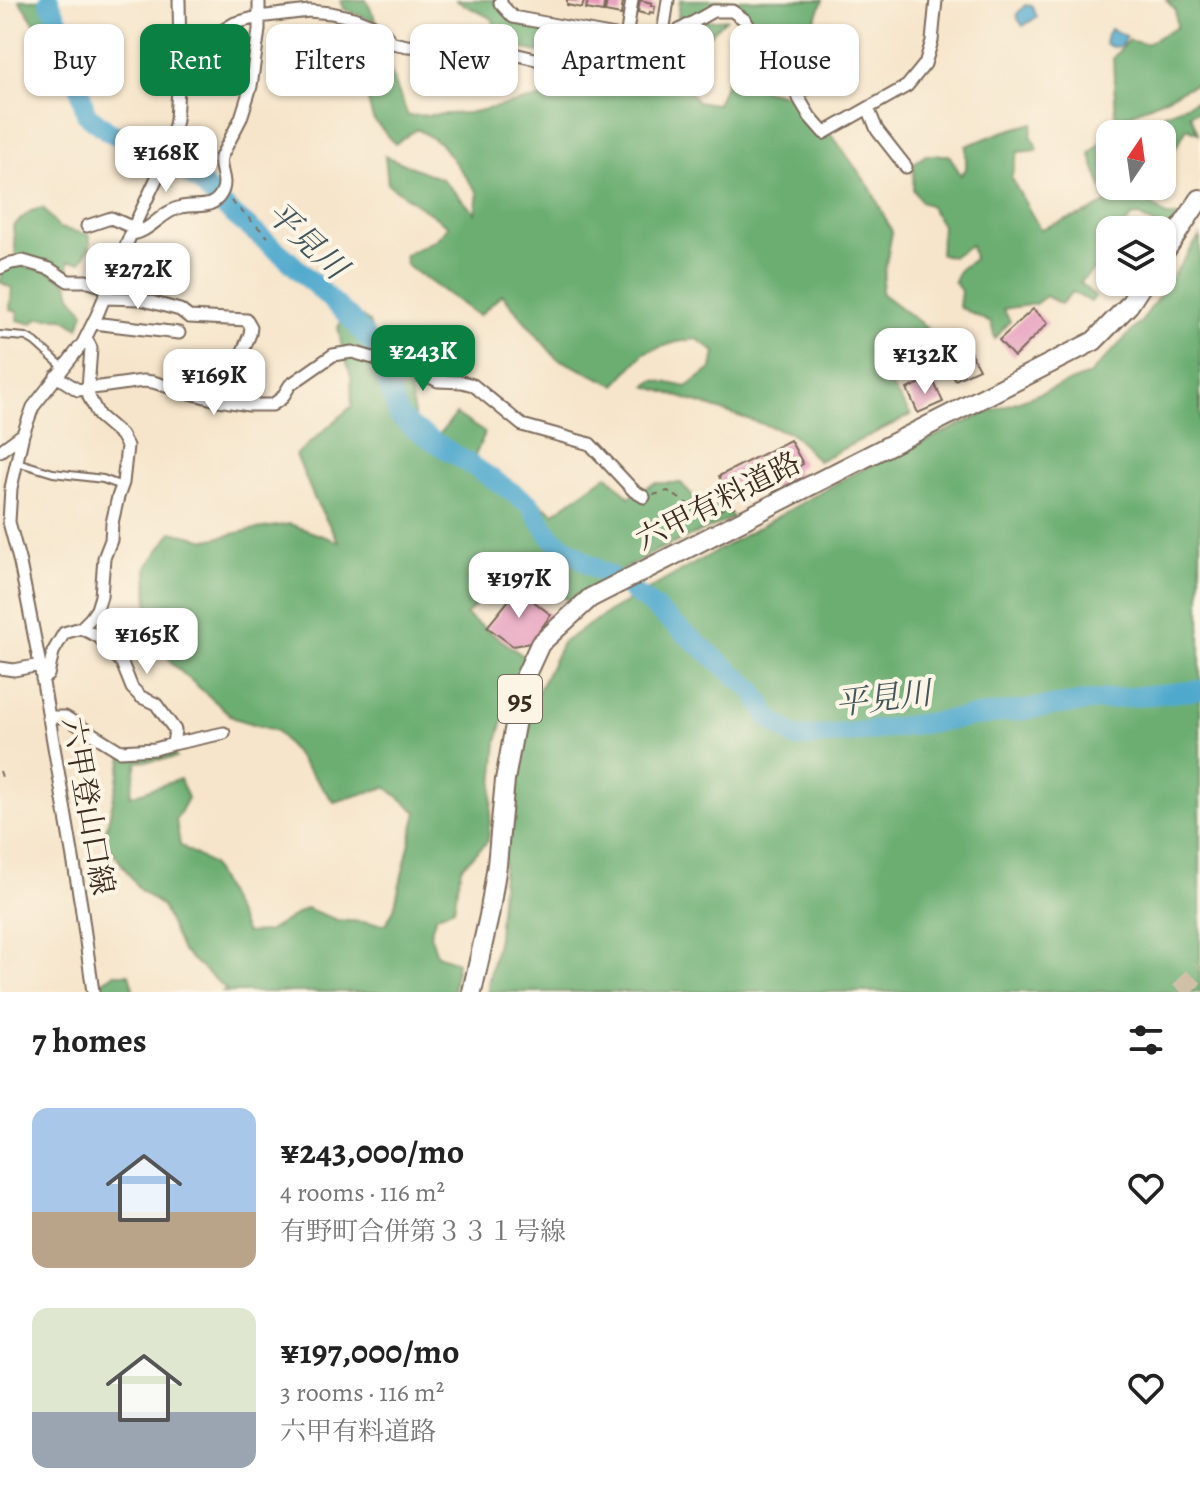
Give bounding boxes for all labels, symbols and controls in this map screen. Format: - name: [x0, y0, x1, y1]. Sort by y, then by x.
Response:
- chip: Buy: [24, 24, 124, 96]
- chip: Rent: [140, 24, 250, 96]
- chip: Filters: [266, 24, 394, 96]
- chip: New: [410, 24, 518, 96]
- chip: Apartment: [534, 24, 714, 96]
- chip: House: [730, 24, 859, 96]
- north arrow: [1096, 120, 1176, 200]
- map controls: [1096, 120, 1176, 296]
- pin: ¥168K: [110, 126, 222, 194]
- text: ¥168K: [133, 134, 199, 169]
- water label: 平見川: [257, 191, 359, 291]
- button: layers: [1096, 216, 1176, 296]
- pin: ¥272K: [82, 243, 194, 311]
- text: ¥272K: [104, 251, 172, 286]
- pin: ¥243K: [367, 325, 479, 393]
- pin: ¥132K: [869, 328, 981, 396]
- text: ¥243K: [389, 333, 457, 368]
- text: ¥132K: [892, 336, 958, 371]
- pin: ¥169K: [158, 349, 270, 417]
- text: ¥169K: [181, 357, 247, 392]
- street label: 六甲有料道路: [629, 442, 807, 560]
- pin: ¥197K: [463, 552, 575, 620]
- text: ¥197K: [487, 560, 551, 595]
- pin: ¥165K: [91, 608, 203, 676]
- text: ¥165K: [115, 616, 179, 651]
- water label: 平見川: [833, 670, 936, 726]
- road number: 95: [498, 675, 542, 723]
- street label: 六甲登山口線: [53, 714, 123, 898]
- text: 7 homes: [32, 1017, 147, 1064]
- icon: filters: [1124, 1018, 1168, 1062]
- text: ¥243,000/mo: [280, 1128, 464, 1175]
- icon: home: [96, 1140, 192, 1236]
- icon: heart: [1124, 1166, 1168, 1210]
- text: 4 rooms · 116 m²: [280, 1175, 445, 1210]
- text: 有野町合併第３３１号線: [280, 1214, 566, 1249]
- text: ¥197,000/mo: [280, 1328, 460, 1375]
- icon: home: [96, 1340, 192, 1436]
- icon: heart: [1124, 1366, 1168, 1410]
- text: 3 rooms · 116 m²: [280, 1375, 444, 1410]
- text: 六甲有料道路: [280, 1414, 436, 1449]

